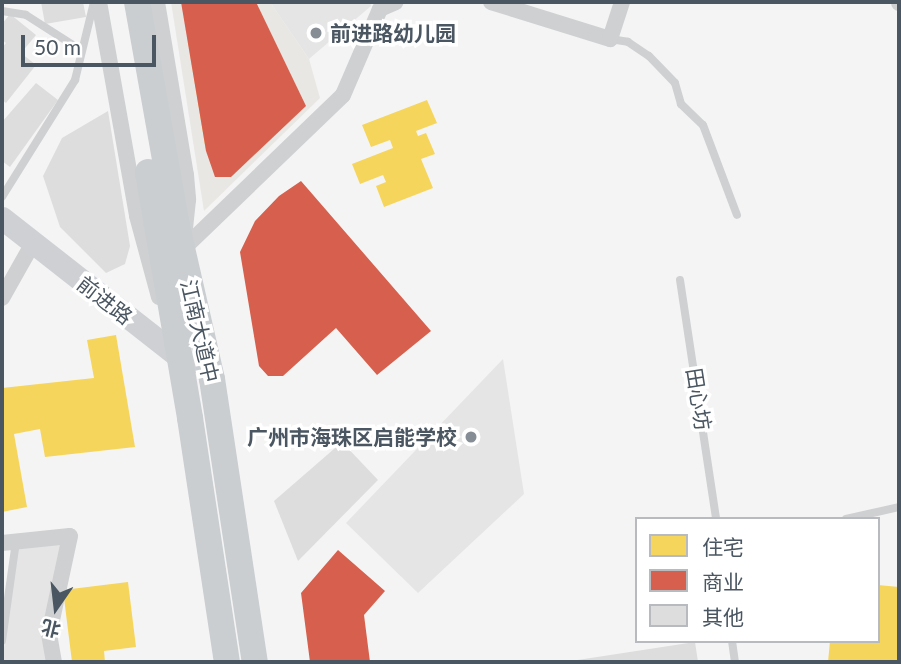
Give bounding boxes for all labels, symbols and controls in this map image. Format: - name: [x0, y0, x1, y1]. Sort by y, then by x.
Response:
- place label: 前进路幼儿园: [330, 20, 456, 46]
- scale bar: [24, 21, 159, 65]
- marker: 前进路幼儿园: [308, 25, 324, 41]
- text: 50 m: [34, 34, 81, 59]
- street label: 前进路: [72, 271, 138, 329]
- street label: 江南大道中: [176, 277, 224, 385]
- street label: 田心坊: [682, 366, 716, 432]
- place label: 广州市海珠区启能学校: [247, 424, 457, 450]
- marker: 广州市海珠区启能学校: [463, 429, 479, 445]
- legend: [635, 517, 880, 643]
- text: 住宅: [702, 534, 744, 559]
- text: 商业: [702, 569, 744, 594]
- north arrow: [21, 573, 91, 643]
- text: 其他: [702, 604, 744, 629]
- text: 北: [39, 615, 63, 642]

